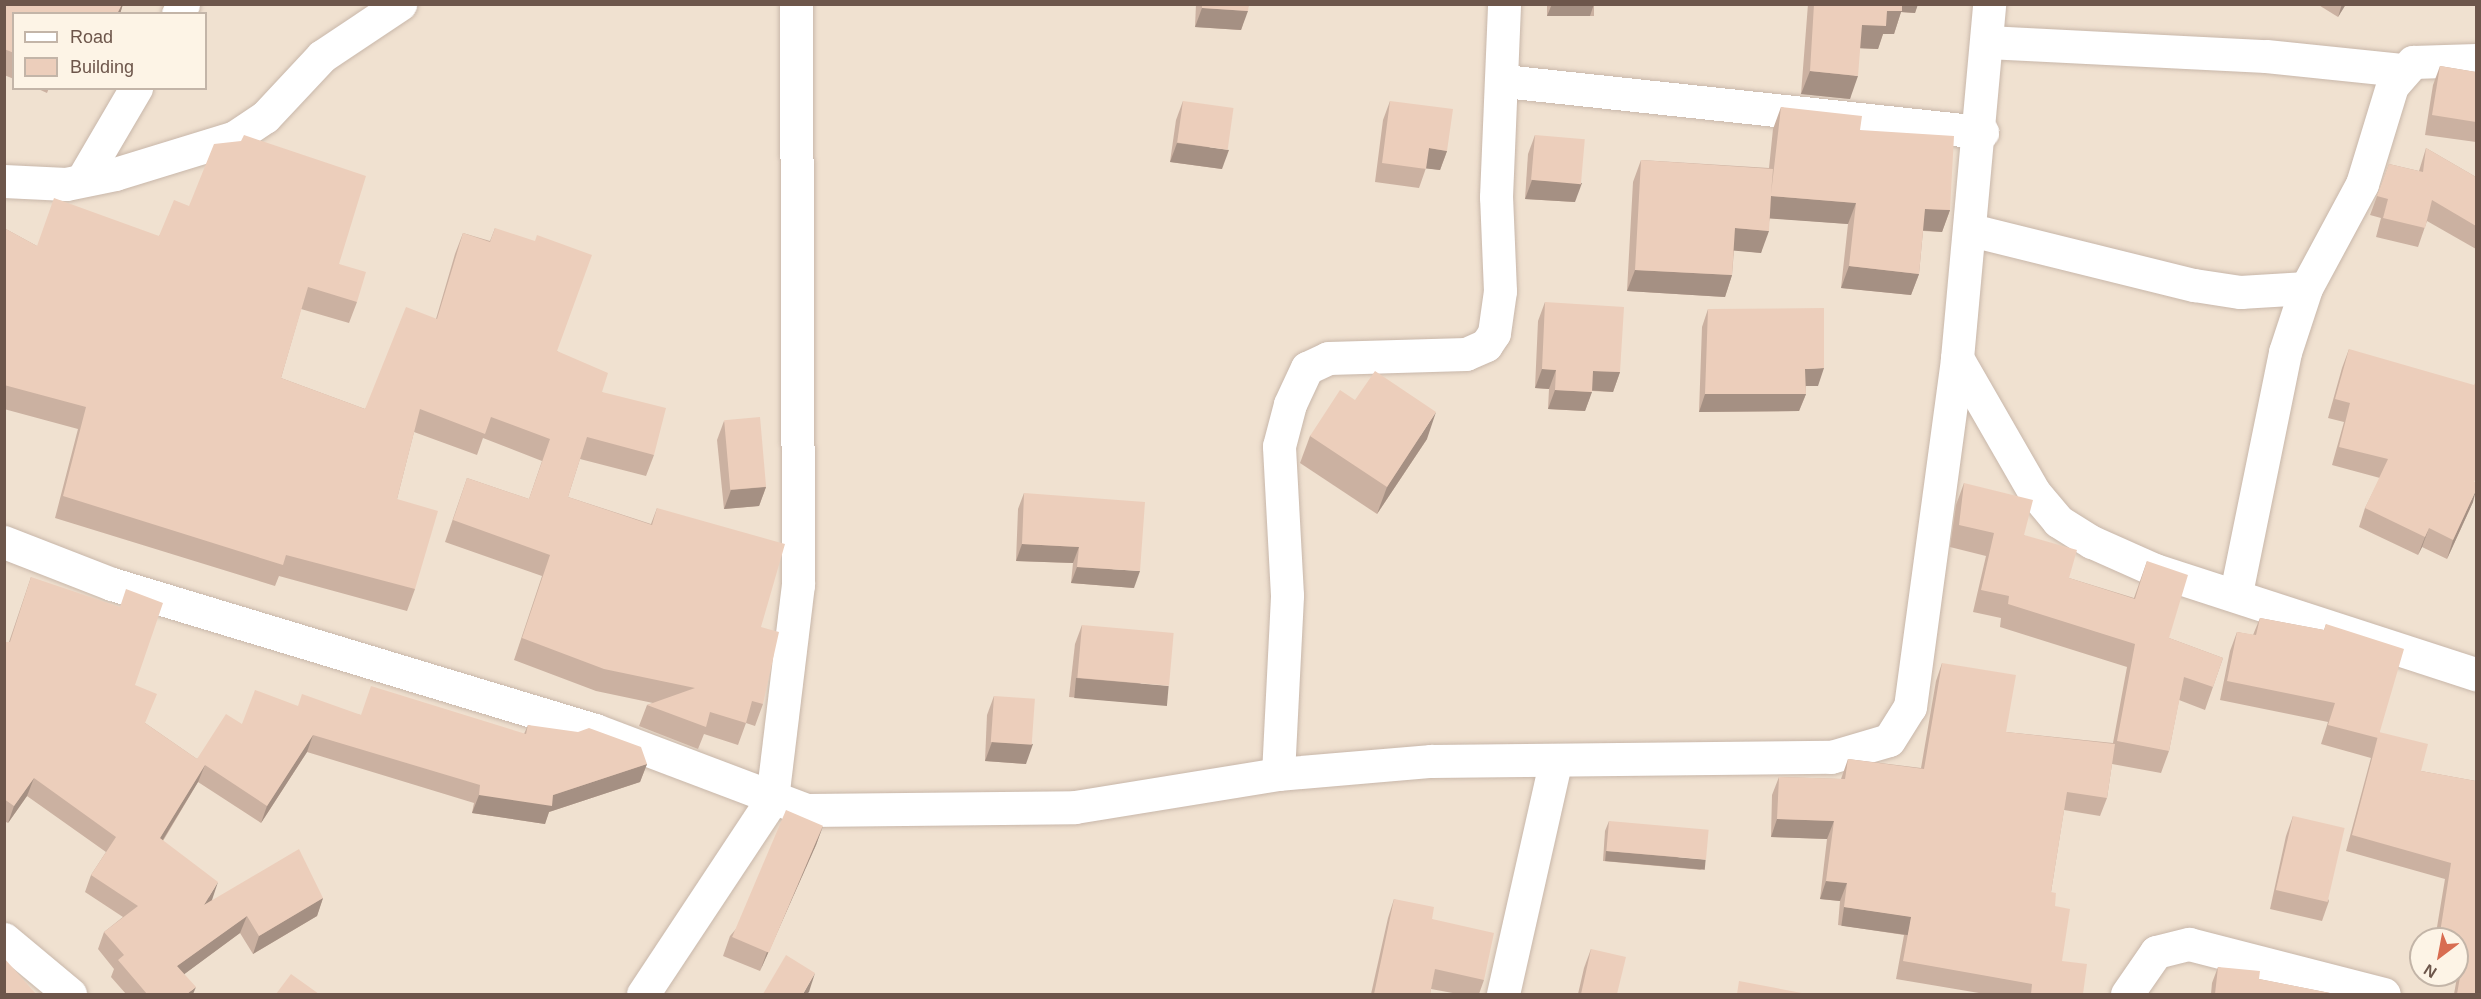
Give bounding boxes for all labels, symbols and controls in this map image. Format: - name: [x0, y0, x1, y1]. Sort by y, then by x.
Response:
- legend: [12, 12, 207, 90]
- text: Road: [70, 27, 113, 47]
- text: Building: [70, 57, 134, 77]
- north arrow: [2409, 927, 2469, 987]
- text: N: [2421, 961, 2440, 981]

